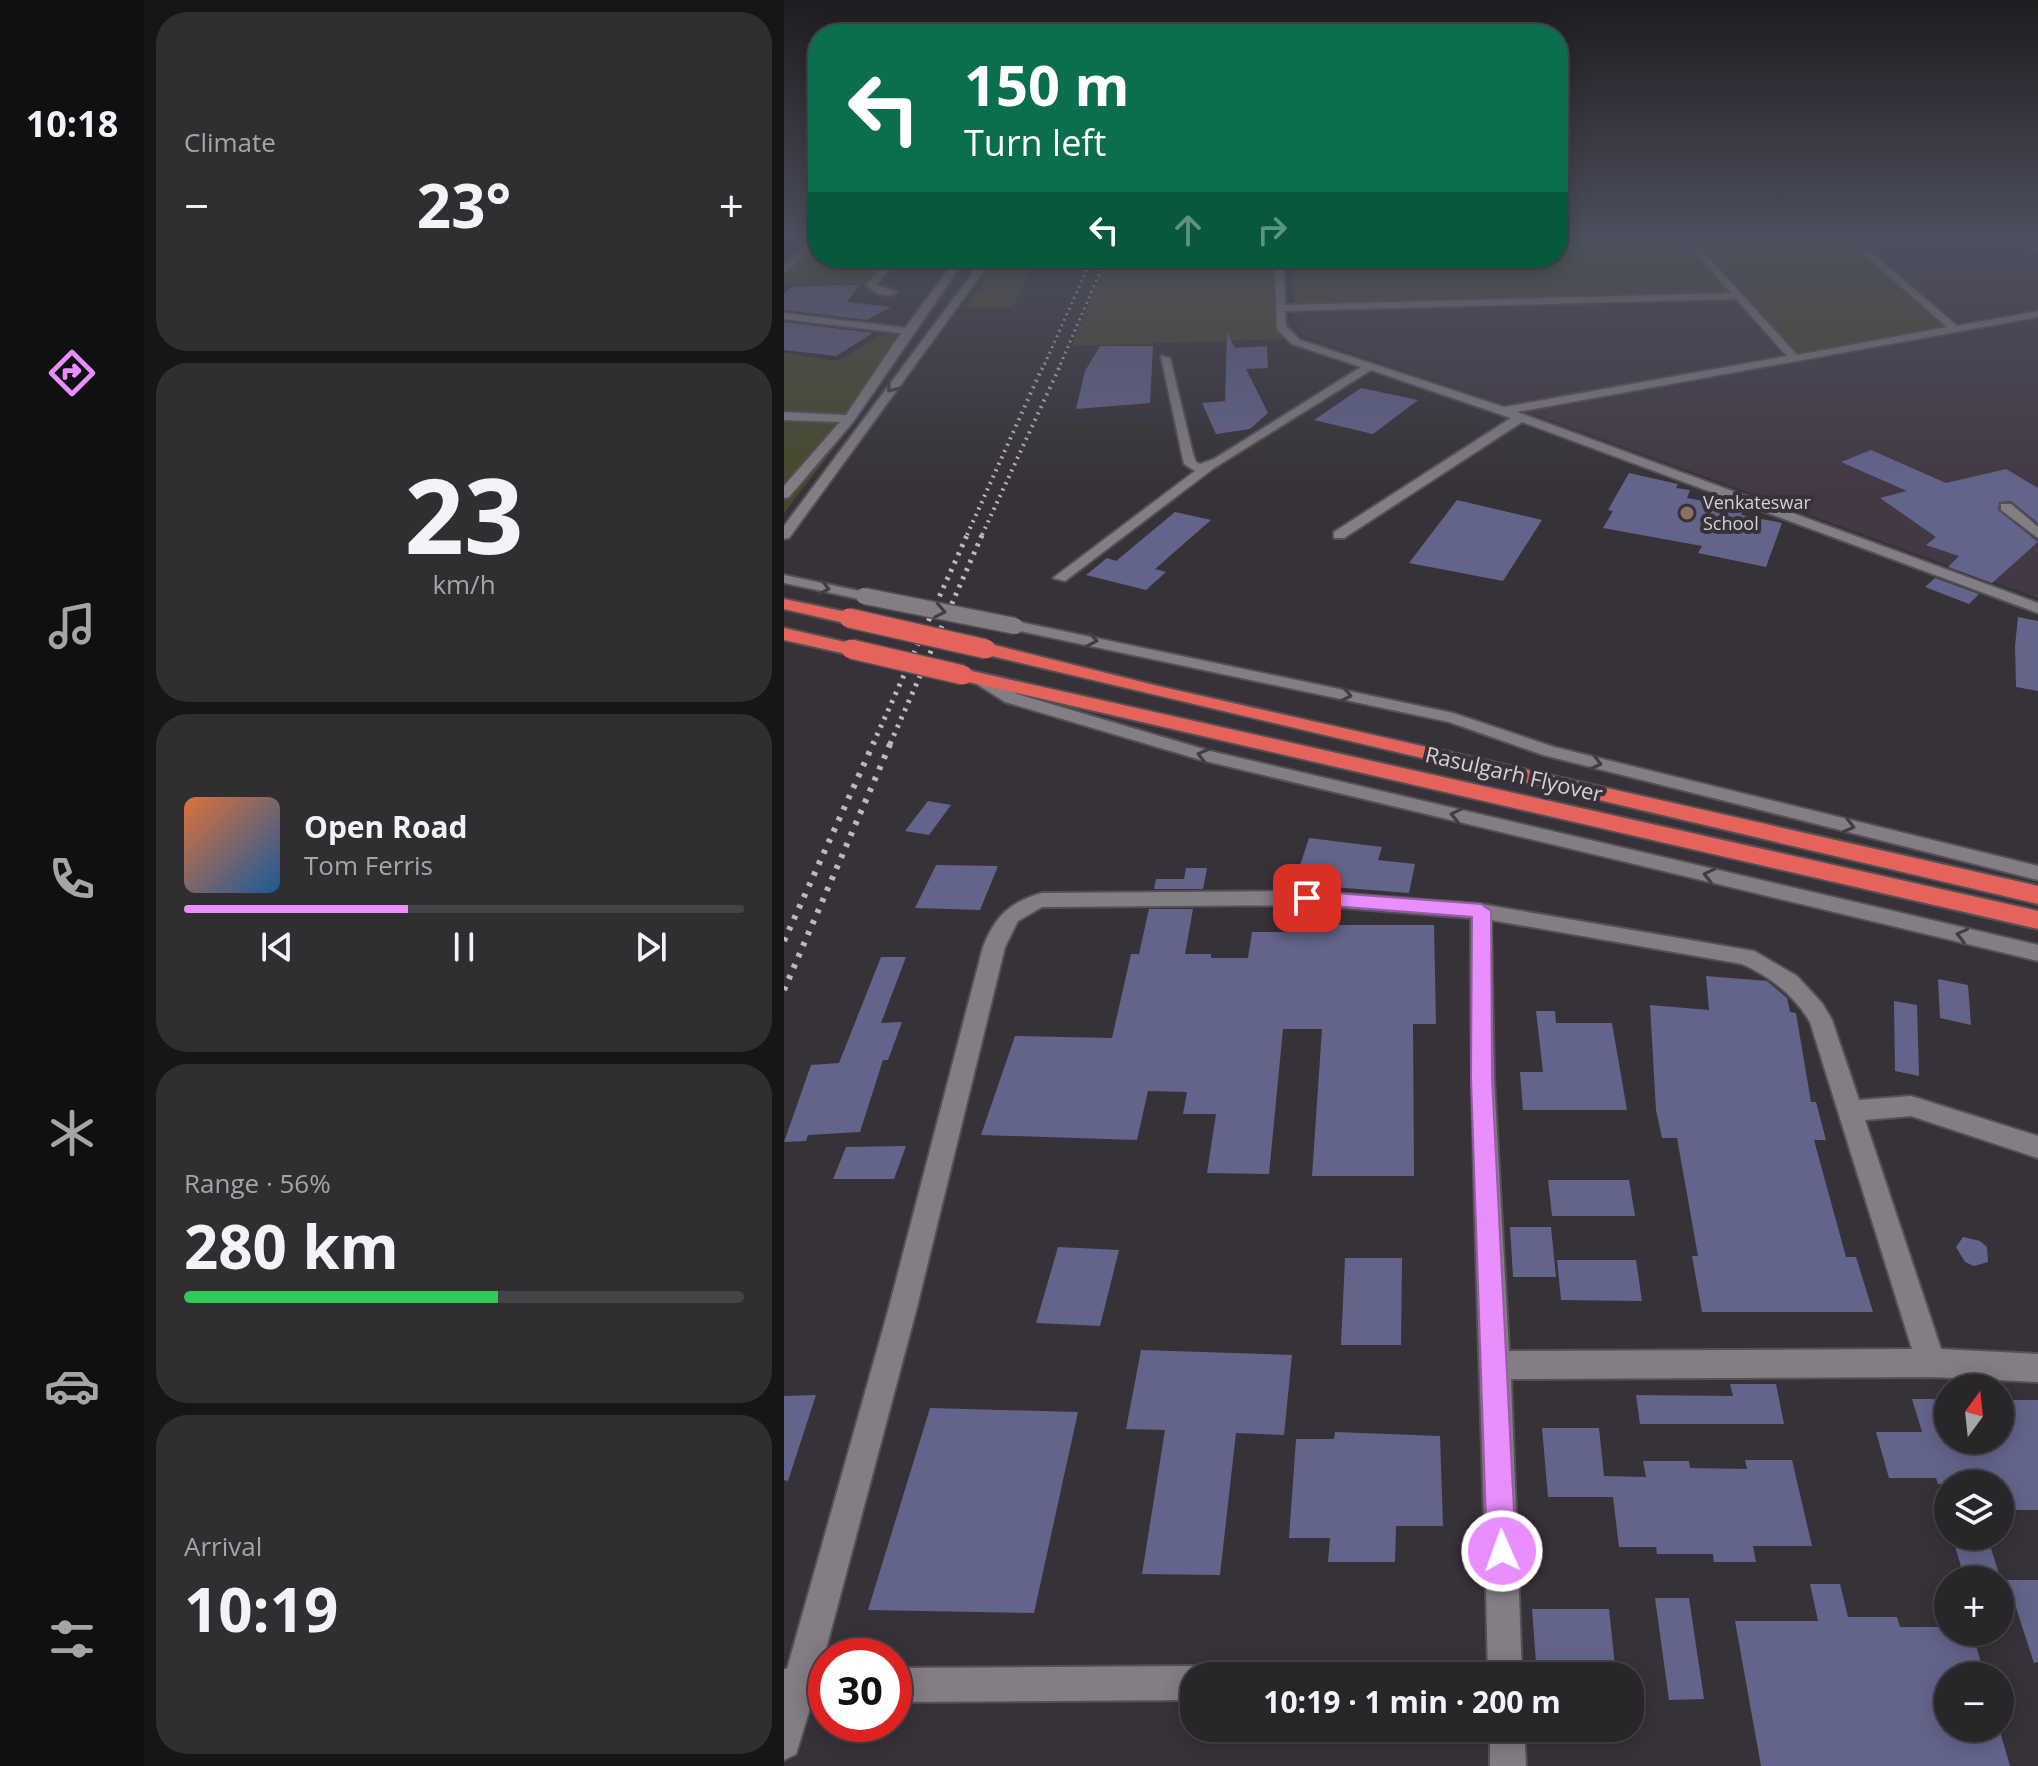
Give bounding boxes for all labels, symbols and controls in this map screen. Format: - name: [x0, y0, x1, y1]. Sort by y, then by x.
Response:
- text: 150 m: [964, 46, 1130, 122]
- icon: left: [832, 56, 936, 160]
- text: 10:18: [26, 99, 118, 148]
- text: Turn left: [964, 118, 1106, 167]
- text: Climate: [184, 124, 276, 160]
- text: 23°: [417, 164, 511, 246]
- text: −: [184, 175, 209, 235]
- text: +: [719, 175, 744, 235]
- icon: left: [1082, 208, 1126, 252]
- icon: ahead: [1166, 208, 1210, 252]
- icon: right: [1250, 208, 1294, 252]
- icon: directions: [44, 345, 100, 401]
- one-way arrow: [887, 378, 902, 392]
- text: 23: [405, 443, 523, 584]
- place label: Venkateswar School: [1703, 490, 1811, 535]
- marker: Venkateswar School: [1678, 504, 1696, 522]
- text: km/h: [432, 566, 496, 602]
- one-way arrow: [817, 579, 830, 596]
- icon: music: [44, 598, 100, 654]
- one-way arrow: [933, 602, 946, 619]
- one-way arrow: [1085, 631, 1099, 648]
- one-way arrow: [1339, 686, 1352, 703]
- street label: Rasulgarh Flyover: [1423, 738, 1606, 808]
- one-way arrow: [1197, 747, 1211, 764]
- one-way arrow: [1589, 754, 1603, 771]
- text: Open Road: [304, 806, 468, 847]
- one-way arrow: [1450, 807, 1464, 824]
- one-way arrow: [1841, 817, 1855, 834]
- text: Tom Ferris: [304, 847, 433, 883]
- icon: phone: [44, 851, 100, 907]
- pin: [1273, 864, 1341, 932]
- one-way arrow: [1703, 868, 1717, 885]
- icon: arrive: [1285, 876, 1329, 920]
- icon: previous: [255, 925, 299, 969]
- icon: pause: [442, 925, 486, 969]
- icon: next: [629, 925, 673, 969]
- one-way arrow: [1956, 928, 1969, 945]
- icon: climate: [44, 1105, 100, 1161]
- text: Range · 56%: [184, 1165, 331, 1201]
- text: 280 km: [184, 1205, 399, 1287]
- icon: car: [44, 1358, 100, 1414]
- north arrow: [1934, 1374, 2014, 1454]
- map controls: [1934, 1374, 2014, 1742]
- button: layers: [1934, 1470, 2014, 1550]
- position arrow: [1460, 1509, 1544, 1593]
- text: Arrival: [184, 1528, 262, 1564]
- button: +: [1934, 1566, 2014, 1646]
- text: 10:19: [184, 1568, 338, 1650]
- icon: filters: [44, 1611, 100, 1667]
- speed limit sign: 30: [808, 1638, 912, 1742]
- button: −: [1934, 1662, 2014, 1742]
- text: 10:19 · 1 min · 200 m: [1263, 1681, 1561, 1722]

